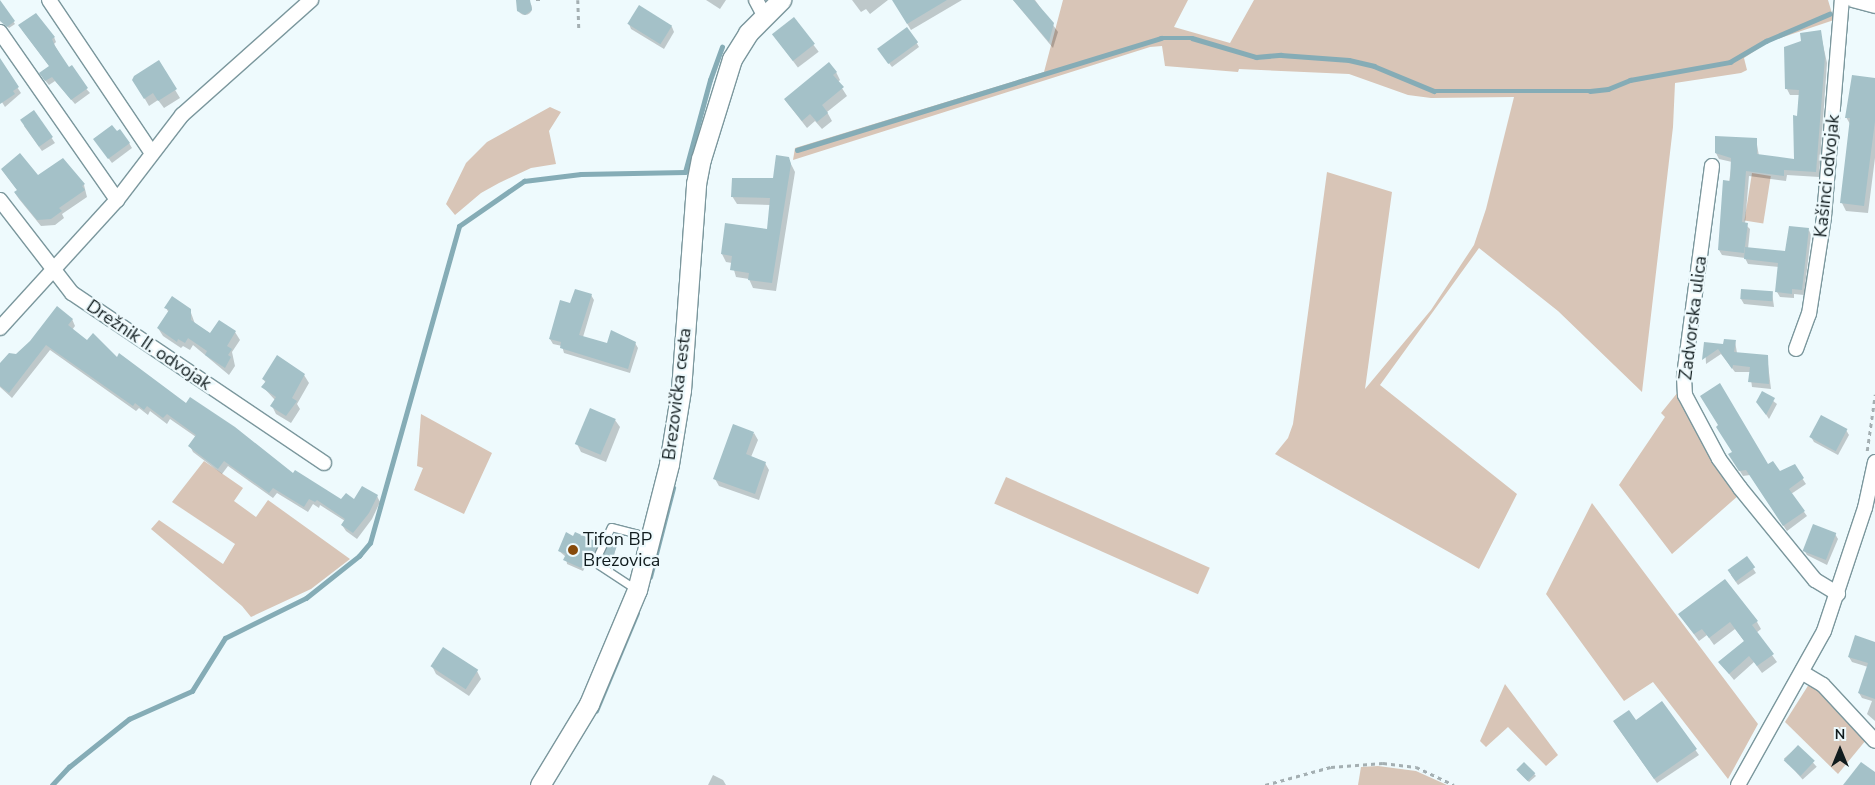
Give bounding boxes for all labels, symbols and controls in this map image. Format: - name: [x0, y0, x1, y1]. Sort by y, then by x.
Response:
- street label: Kašinci odvojak: [1810, 113, 1844, 239]
- street label: Zadvorska ulica: [1675, 255, 1711, 381]
- street label: Drežnik II. odvojak: [82, 295, 216, 395]
- street label: Brezovička cesta: [658, 327, 696, 461]
- place label: Tifon BP Brezovica: [583, 529, 660, 572]
- marker: Tifon BP Brezovica: [567, 544, 579, 556]
- north arrow: [1815, 725, 1865, 775]
- text: N: [1835, 725, 1845, 744]

